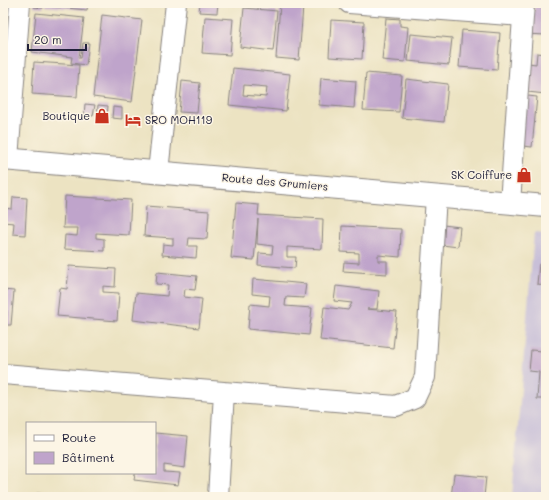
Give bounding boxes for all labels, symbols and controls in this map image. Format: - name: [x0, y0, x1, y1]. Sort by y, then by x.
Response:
- scale bar: [28, 26, 86, 52]
- text: 20 m: [34, 31, 62, 47]
- shop icon: Boutique: [93, 107, 111, 125]
- place label: Boutique: [43, 108, 90, 123]
- hotel icon: SRO MOH119: [124, 111, 142, 129]
- place label: SRO MOH119: [145, 112, 213, 127]
- shop icon: SK Coiffure: [515, 166, 533, 184]
- place label: SK Coiffure: [451, 167, 512, 182]
- street label: Route des Grumiers: [221, 169, 329, 194]
- legend: [26, 422, 156, 474]
- text: Route: [62, 429, 96, 445]
- text: Bâtiment: [62, 449, 115, 465]

